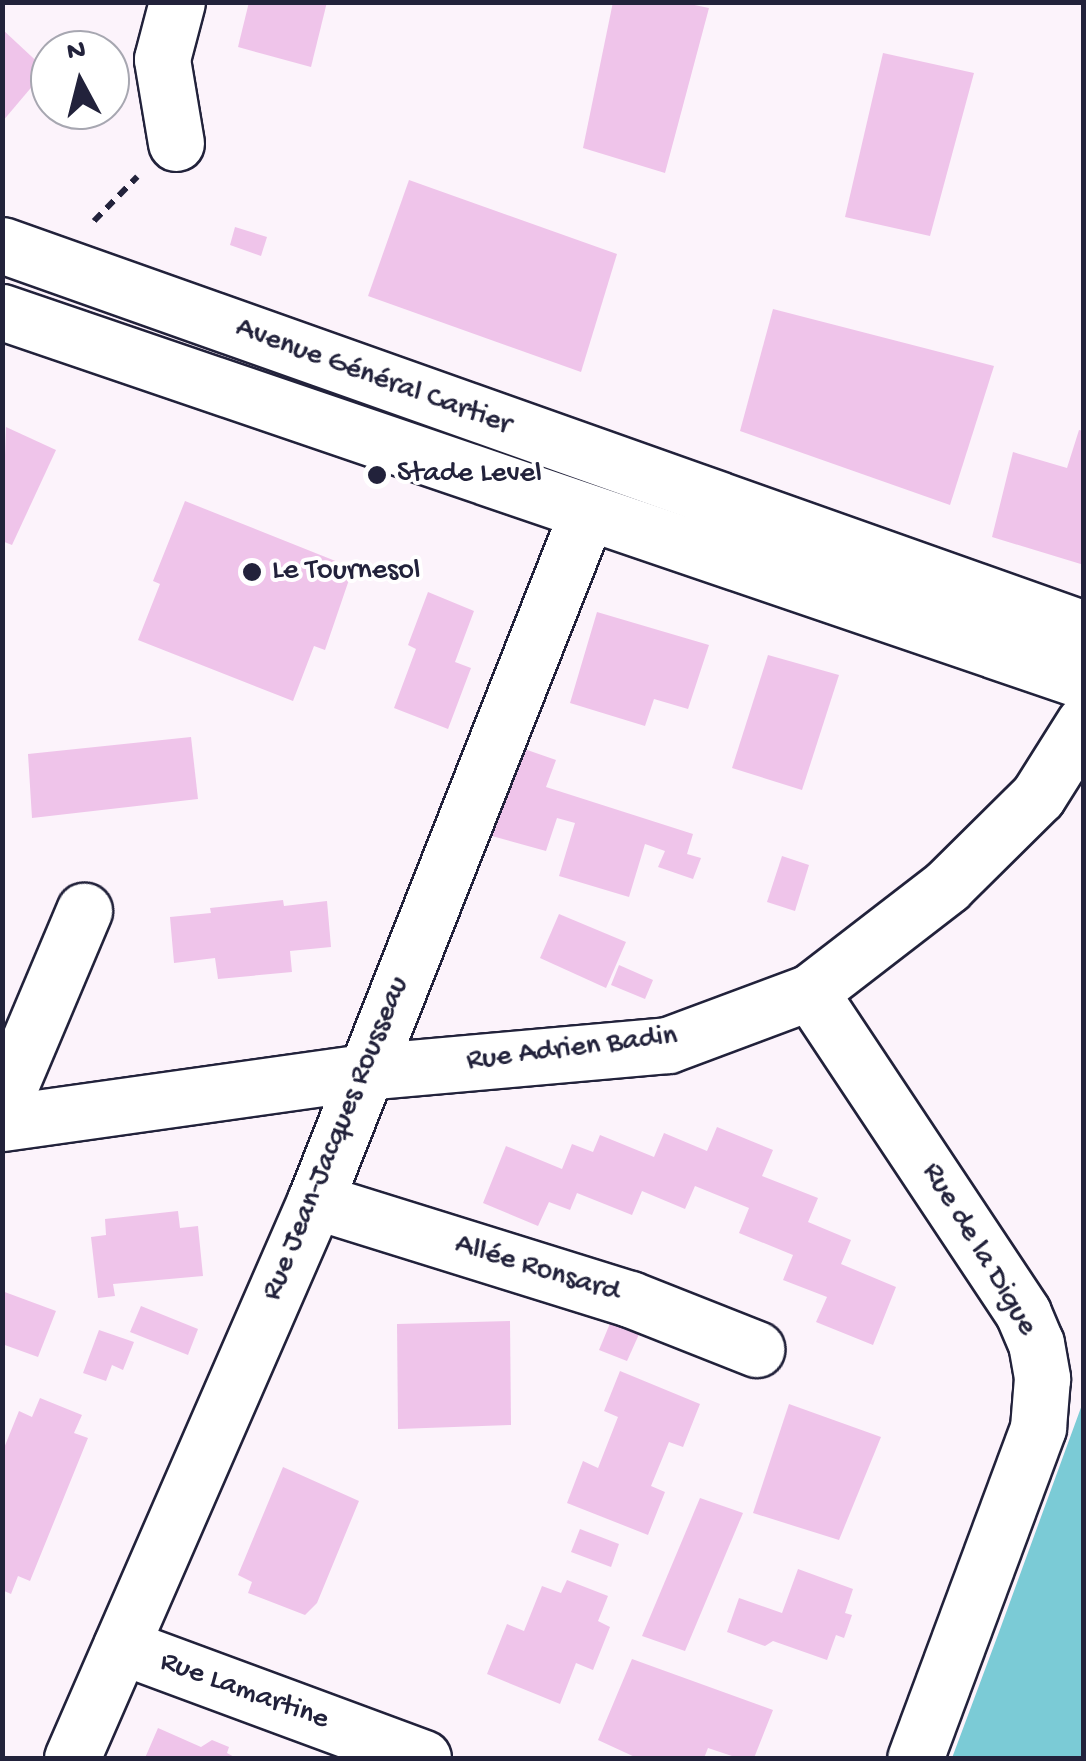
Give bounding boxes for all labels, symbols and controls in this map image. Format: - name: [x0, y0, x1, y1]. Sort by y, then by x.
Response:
- north arrow: [30, 30, 130, 130]
- text: N: [65, 34, 88, 69]
- street label: Avenue Général Cartier: [230, 311, 516, 445]
- place label: Stade Level: [397, 457, 542, 493]
- marker: Stade Level: [366, 464, 388, 486]
- place label: Le Tournesol: [272, 554, 420, 590]
- marker: Le Tournesol: [241, 561, 263, 583]
- street label: Rue Jean-Jacques Rousseau: [255, 972, 419, 1306]
- street label: Rue Adrien Badin: [465, 1019, 679, 1081]
- street label: Rue de la Digue: [912, 1157, 1044, 1343]
- street label: Allée Ronsard: [450, 1228, 624, 1312]
- street label: Rue Lamartine: [155, 1645, 333, 1739]

